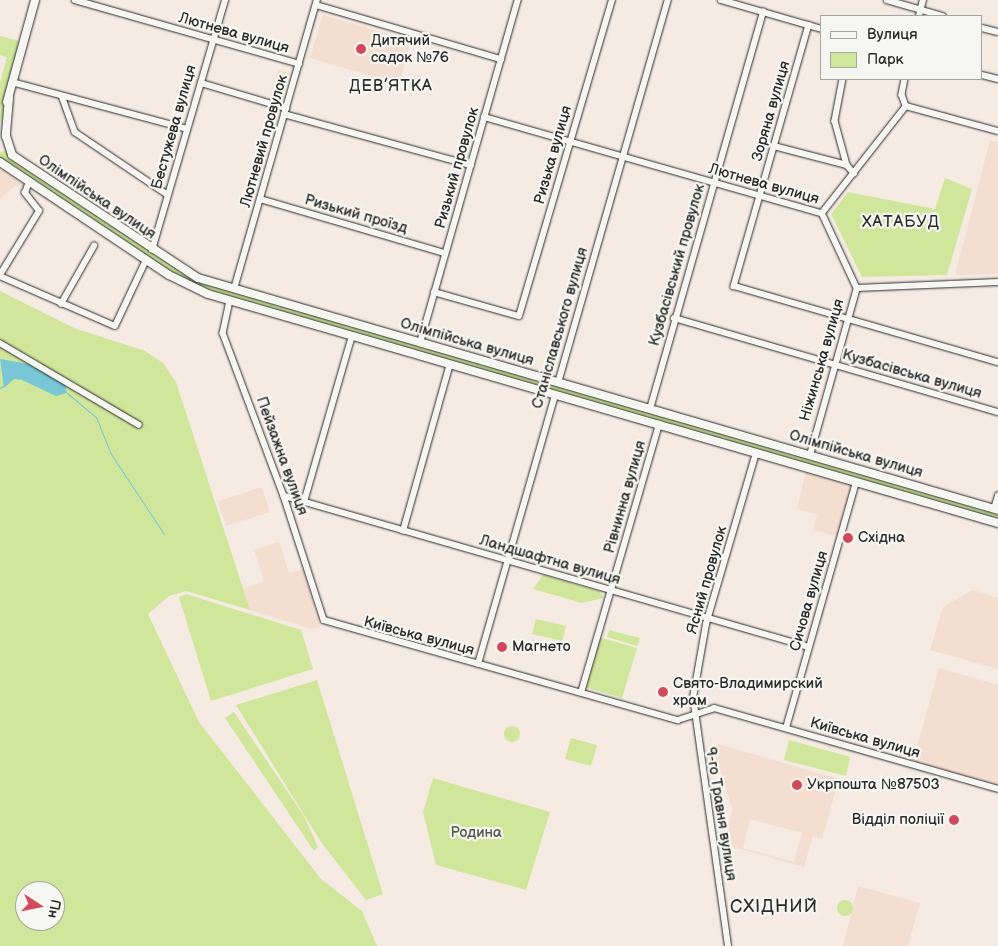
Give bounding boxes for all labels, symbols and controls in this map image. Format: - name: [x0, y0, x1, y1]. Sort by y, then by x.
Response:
- street label: Лютнева вулиця: [177, 9, 291, 57]
- legend: [820, 15, 983, 80]
- text: Вулиця: [867, 25, 918, 44]
- place label: Дитячий садок №76: [371, 31, 449, 66]
- marker: Дитячий садок №76: [355, 43, 367, 55]
- text: Парк: [867, 50, 904, 69]
- street label: Зоряна вулиця: [748, 59, 794, 163]
- street label: Бестужева вулиця: [148, 63, 200, 191]
- street label: Лютневий провулок: [236, 73, 292, 209]
- district label: ДЕВ’ЯТКА: [348, 77, 434, 97]
- street label: Ризька вулиця: [530, 104, 576, 206]
- street label: Ризький провулок: [431, 105, 483, 231]
- street label: Олімпійська вулиця: [35, 151, 159, 243]
- street label: Лютнева вулиця: [707, 160, 821, 208]
- street label: Кузбасівський провулок: [645, 182, 709, 348]
- street label: Ризький проїзд: [302, 191, 410, 237]
- district label: ХАТАБУД: [861, 213, 941, 233]
- street label: Станіславського вулиця: [528, 245, 592, 411]
- street label: Ніжинська вулиця: [796, 297, 848, 423]
- street label: Олімпійська вулиця: [398, 314, 536, 370]
- street label: Кузбасівська вулиця: [840, 345, 984, 403]
- street label: Пейзажна вулиця: [252, 394, 312, 518]
- street label: Олімпійська вулиця: [787, 426, 925, 482]
- street label: Рівнинна вулиця: [600, 438, 650, 556]
- street label: Ясний провулок: [683, 524, 731, 636]
- place label: Східна: [858, 529, 905, 547]
- street label: Ландшафтна вулиця: [477, 531, 623, 589]
- marker: Східна: [842, 532, 854, 544]
- street label: Сичова вулиця: [786, 549, 832, 653]
- street label: Київська вулиця: [362, 613, 476, 659]
- place label: Магнето: [512, 638, 571, 656]
- marker: Магнето: [496, 641, 508, 653]
- place label: Свято-Владимирский храм: [673, 674, 823, 709]
- marker: Свято-Владимирский храм: [657, 686, 669, 698]
- street label: Київська вулиця: [808, 714, 922, 762]
- street label: 9-го Травня вулиця: [702, 746, 740, 882]
- place label: Укрпошта №87503: [807, 776, 940, 794]
- marker: Укрпошта №87503: [791, 779, 803, 791]
- place label: Відділ поліції: [852, 811, 944, 829]
- marker: Відділ поліції: [948, 814, 960, 826]
- park label: Родина: [450, 824, 502, 842]
- north arrow: [15, 881, 65, 931]
- district label: СХІДНИЙ: [729, 896, 819, 918]
- text: Пн: [44, 898, 64, 920]

